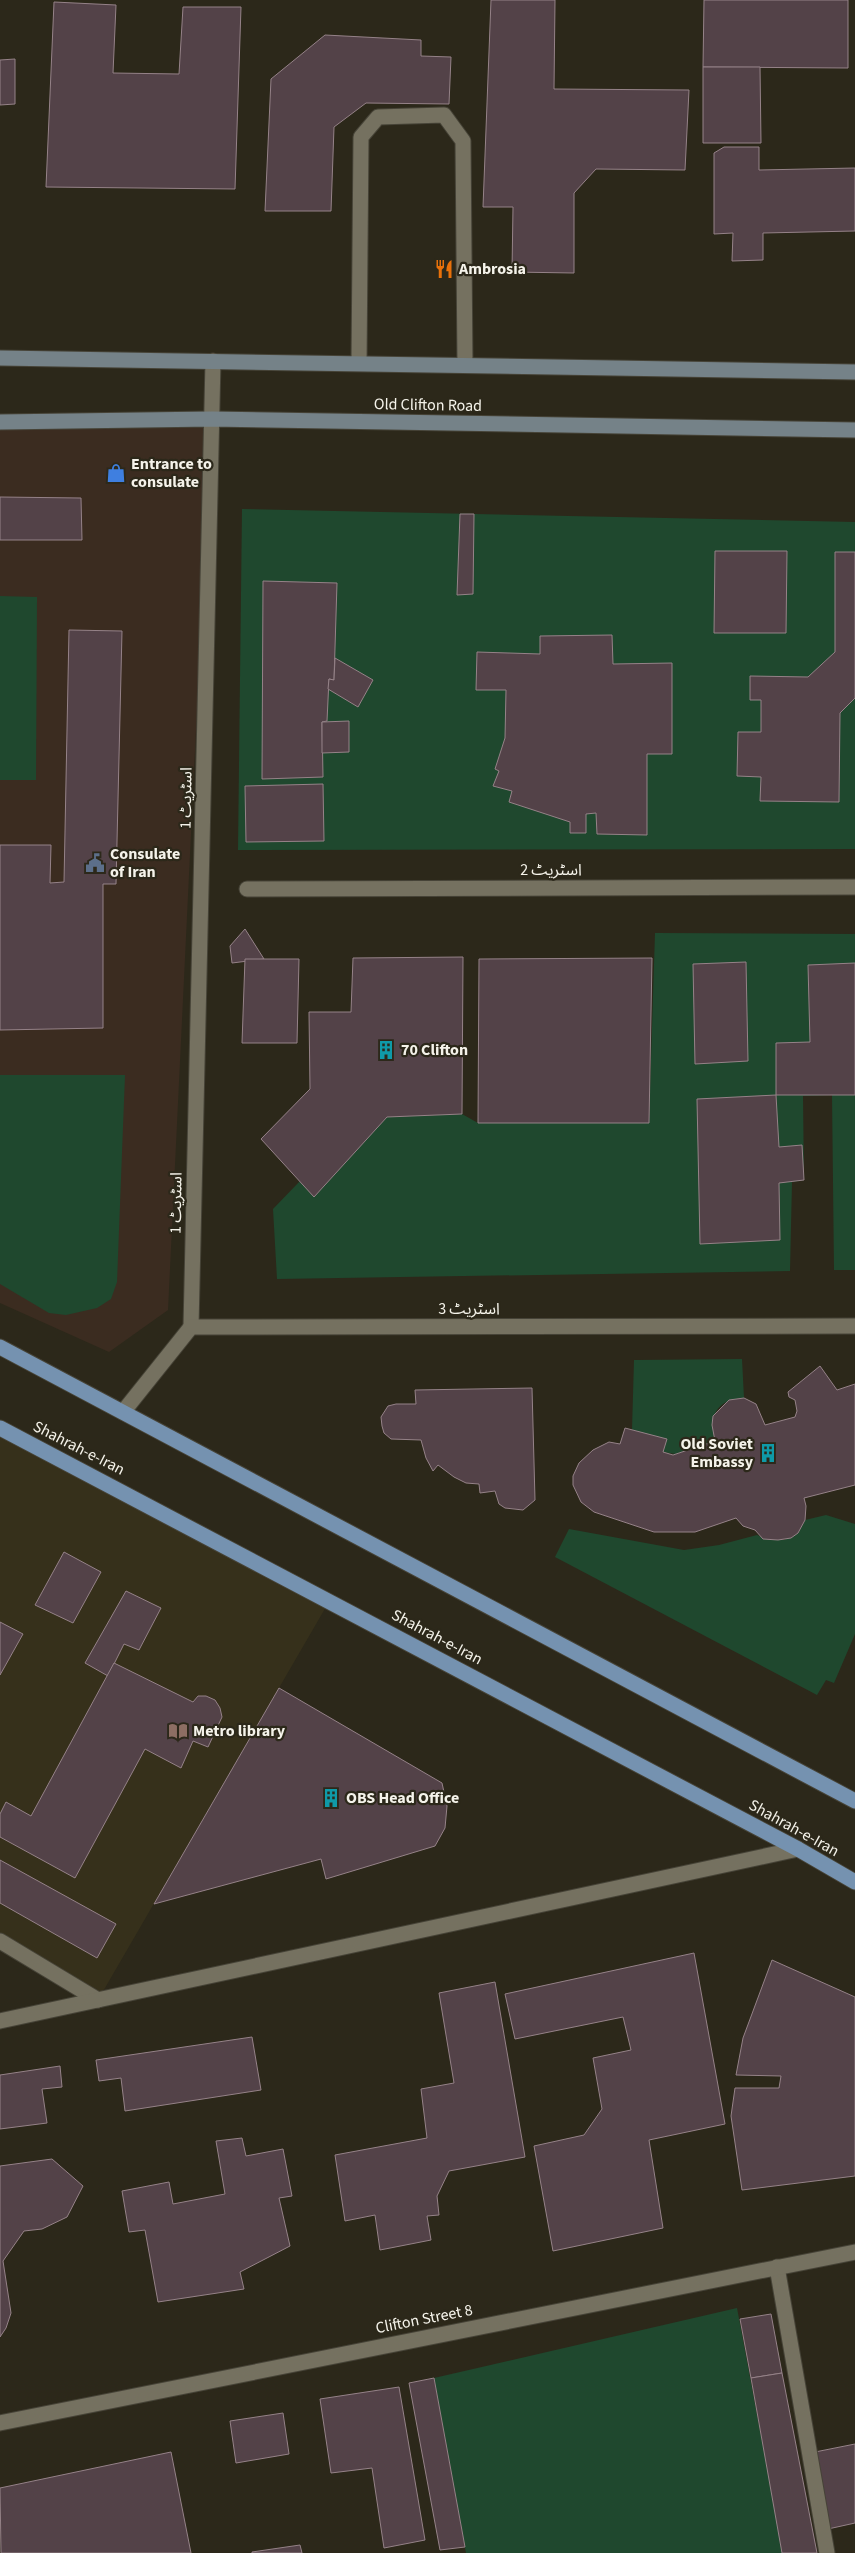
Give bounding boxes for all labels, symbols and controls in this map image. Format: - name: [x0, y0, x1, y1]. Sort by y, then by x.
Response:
- restaurant icon: Ambrosia: [433, 258, 455, 280]
- place label: Ambrosia: [458, 258, 526, 280]
- street label: Old Clifton Road: [374, 393, 482, 417]
- place label: Entrance to consulate: [131, 453, 212, 493]
- shop icon: Entrance to consulate: [105, 462, 127, 484]
- street label: اسٹریٹ 1: [174, 767, 198, 829]
- place label: Consulate of Iran: [110, 843, 180, 883]
- public building icon: Consulate of Iran: [84, 852, 106, 874]
- street label: اسٹریٹ 2: [520, 859, 582, 881]
- building icon: 70 Clifton: [375, 1039, 397, 1061]
- place label: 70 Clifton: [401, 1039, 468, 1061]
- street label: اسٹریٹ 1: [164, 1172, 188, 1234]
- street label: اسٹریٹ 3: [438, 1298, 500, 1320]
- street label: Shahrah-e-Iran: [29, 1415, 129, 1481]
- place label: Old Soviet Embassy: [680, 1433, 754, 1473]
- building icon: Old Soviet Embassy: [757, 1442, 779, 1464]
- street label: Shahrah-e-Iran: [388, 1604, 486, 1670]
- library icon: Metro library: [167, 1720, 189, 1742]
- place label: Metro library: [193, 1720, 286, 1742]
- building icon: OBS Head Office: [320, 1787, 342, 1809]
- place label: OBS Head Office: [346, 1787, 459, 1809]
- street label: Shahrah-e-Iran: [745, 1794, 843, 1862]
- street label: Clifton Street 8: [374, 2299, 474, 2339]

